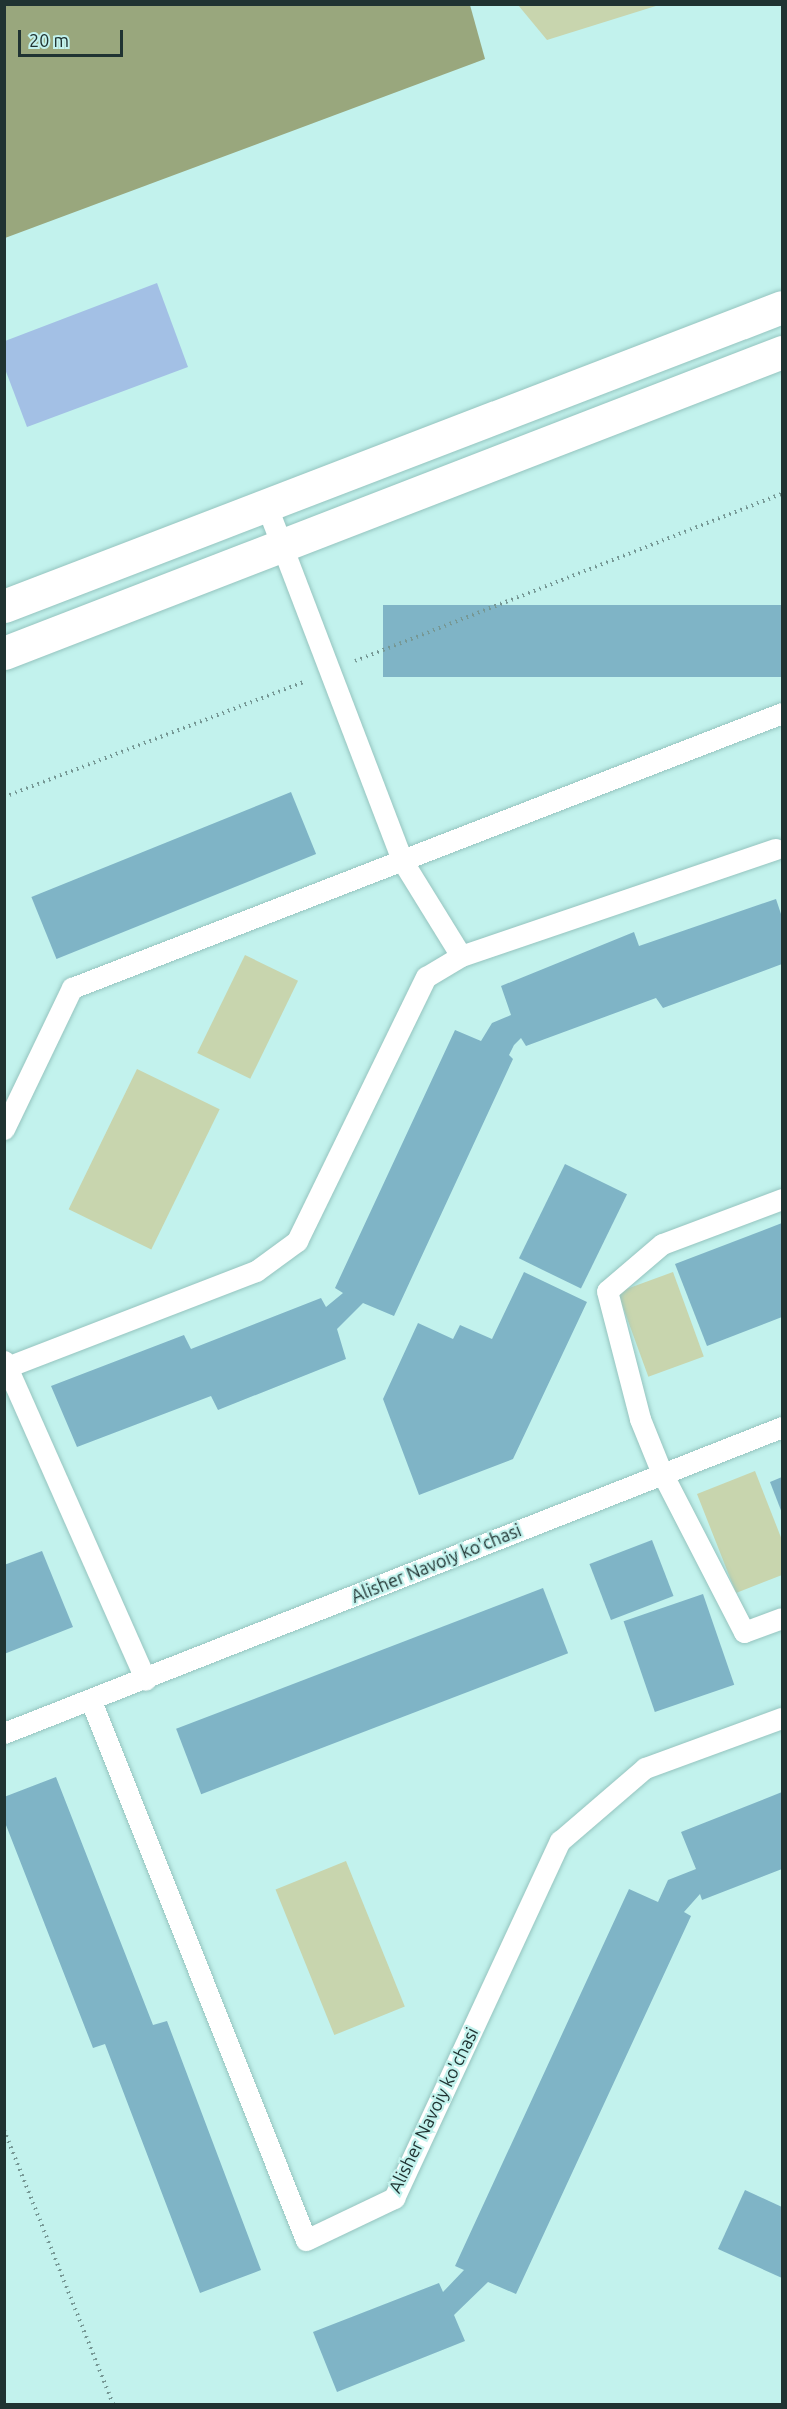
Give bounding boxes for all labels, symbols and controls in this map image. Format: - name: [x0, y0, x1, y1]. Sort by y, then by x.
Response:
- scale bar: [21, 18, 126, 56]
- text: 20 m: [29, 30, 69, 50]
- street label: Alisher Navoiy ko'chasi: [348, 1519, 524, 1607]
- street label: Alisher Navoiy ko'chasi: [383, 2024, 483, 2196]

